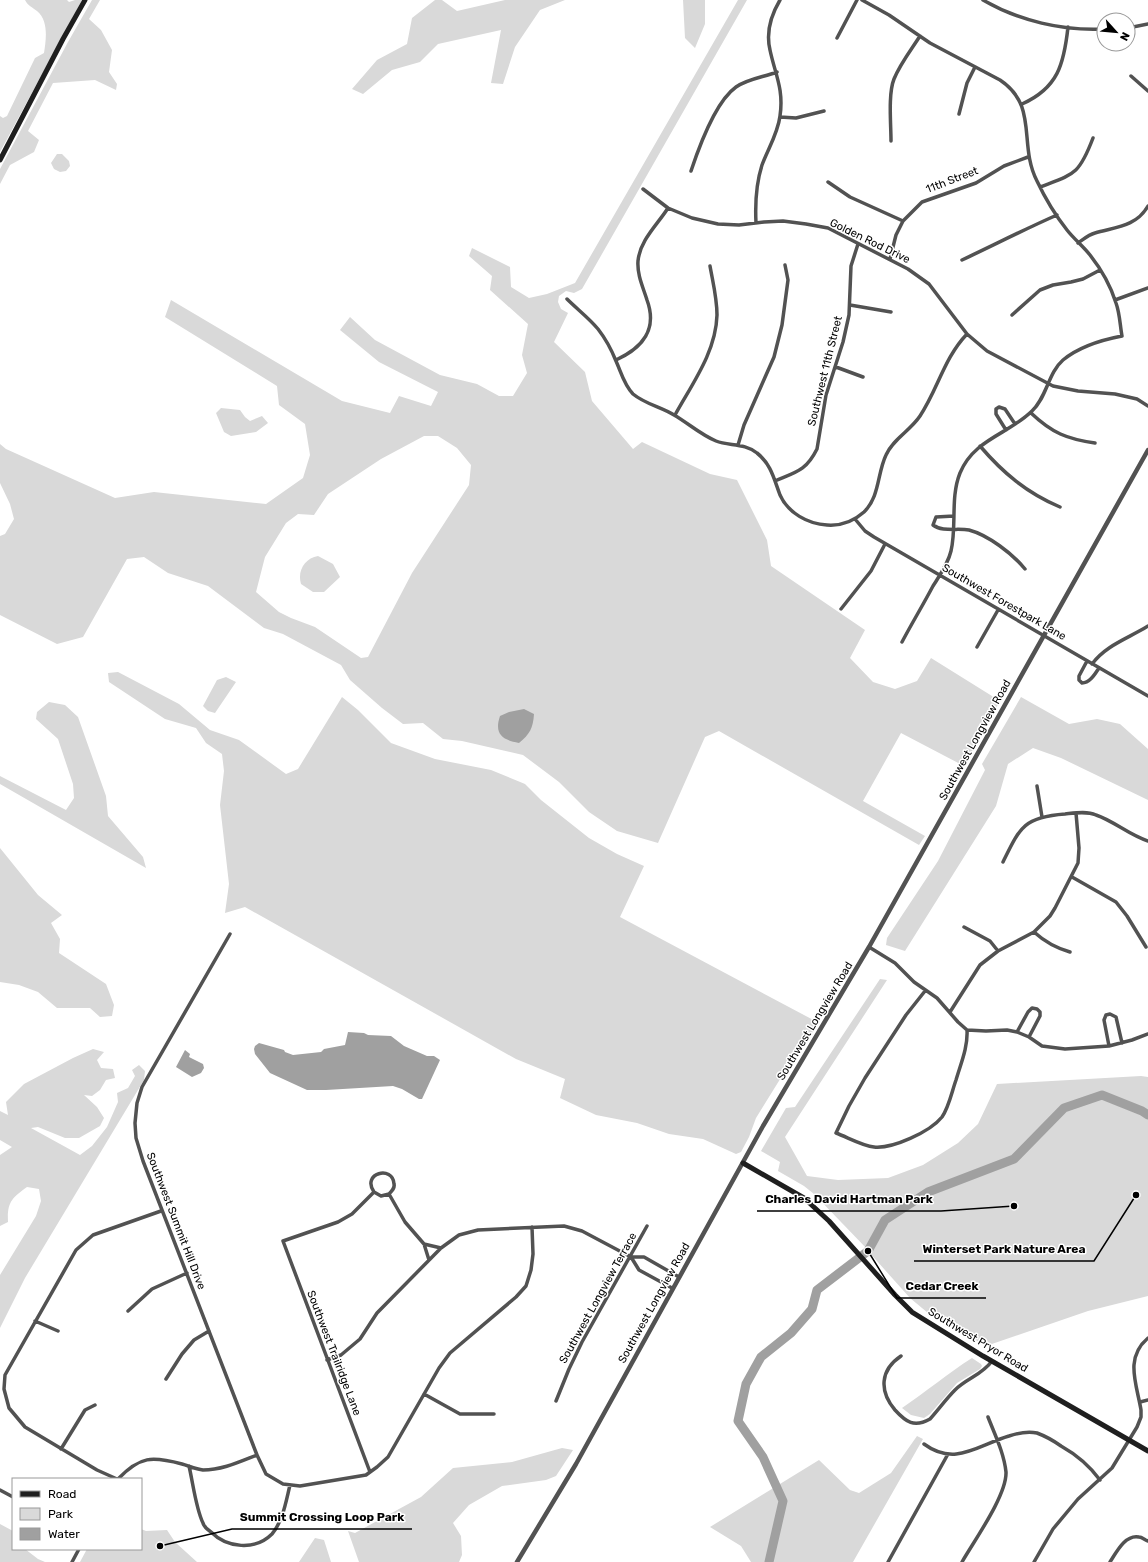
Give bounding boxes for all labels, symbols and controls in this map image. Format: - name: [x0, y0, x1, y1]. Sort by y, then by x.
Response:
- north arrow: [1096, 12, 1136, 52]
- text: N: [1117, 30, 1132, 43]
- street label: 11th Street: [924, 164, 981, 196]
- street label: Golden Rod Drive: [828, 216, 912, 266]
- street label: Southwest 11th Street: [805, 314, 845, 427]
- street label: Southwest Forestpark Lane: [940, 561, 1068, 643]
- street label: Southwest Longview Road: [936, 677, 1014, 803]
- street label: Southwest Longview Road: [774, 959, 856, 1083]
- street label: Southwest Summit Hill Drive: [144, 1151, 208, 1291]
- callout: Charles David Hartman Park: [757, 1187, 941, 1211]
- text: Charles David Hartman Park: [765, 1192, 933, 1206]
- street label: Southwest Longview Terrace: [557, 1230, 639, 1366]
- callout: Winterset Park Nature Area: [914, 1237, 1094, 1261]
- street label: Southwest Longview Road: [615, 1240, 693, 1366]
- text: Winterset Park Nature Area: [922, 1242, 1086, 1256]
- callout: Cedar Creek: [897, 1274, 986, 1298]
- text: Cedar Creek: [905, 1279, 979, 1293]
- street label: Southwest Trailridge Lane: [304, 1289, 364, 1417]
- street label: Southwest Pryor Road: [926, 1305, 1030, 1375]
- legend: [12, 1478, 142, 1550]
- text: Road: [48, 1487, 76, 1501]
- callout: Summit Crossing Loop Park: [232, 1505, 412, 1529]
- text: Park: [48, 1507, 74, 1521]
- text: Summit Crossing Loop Park: [240, 1510, 404, 1524]
- text: Water: [48, 1527, 80, 1541]

